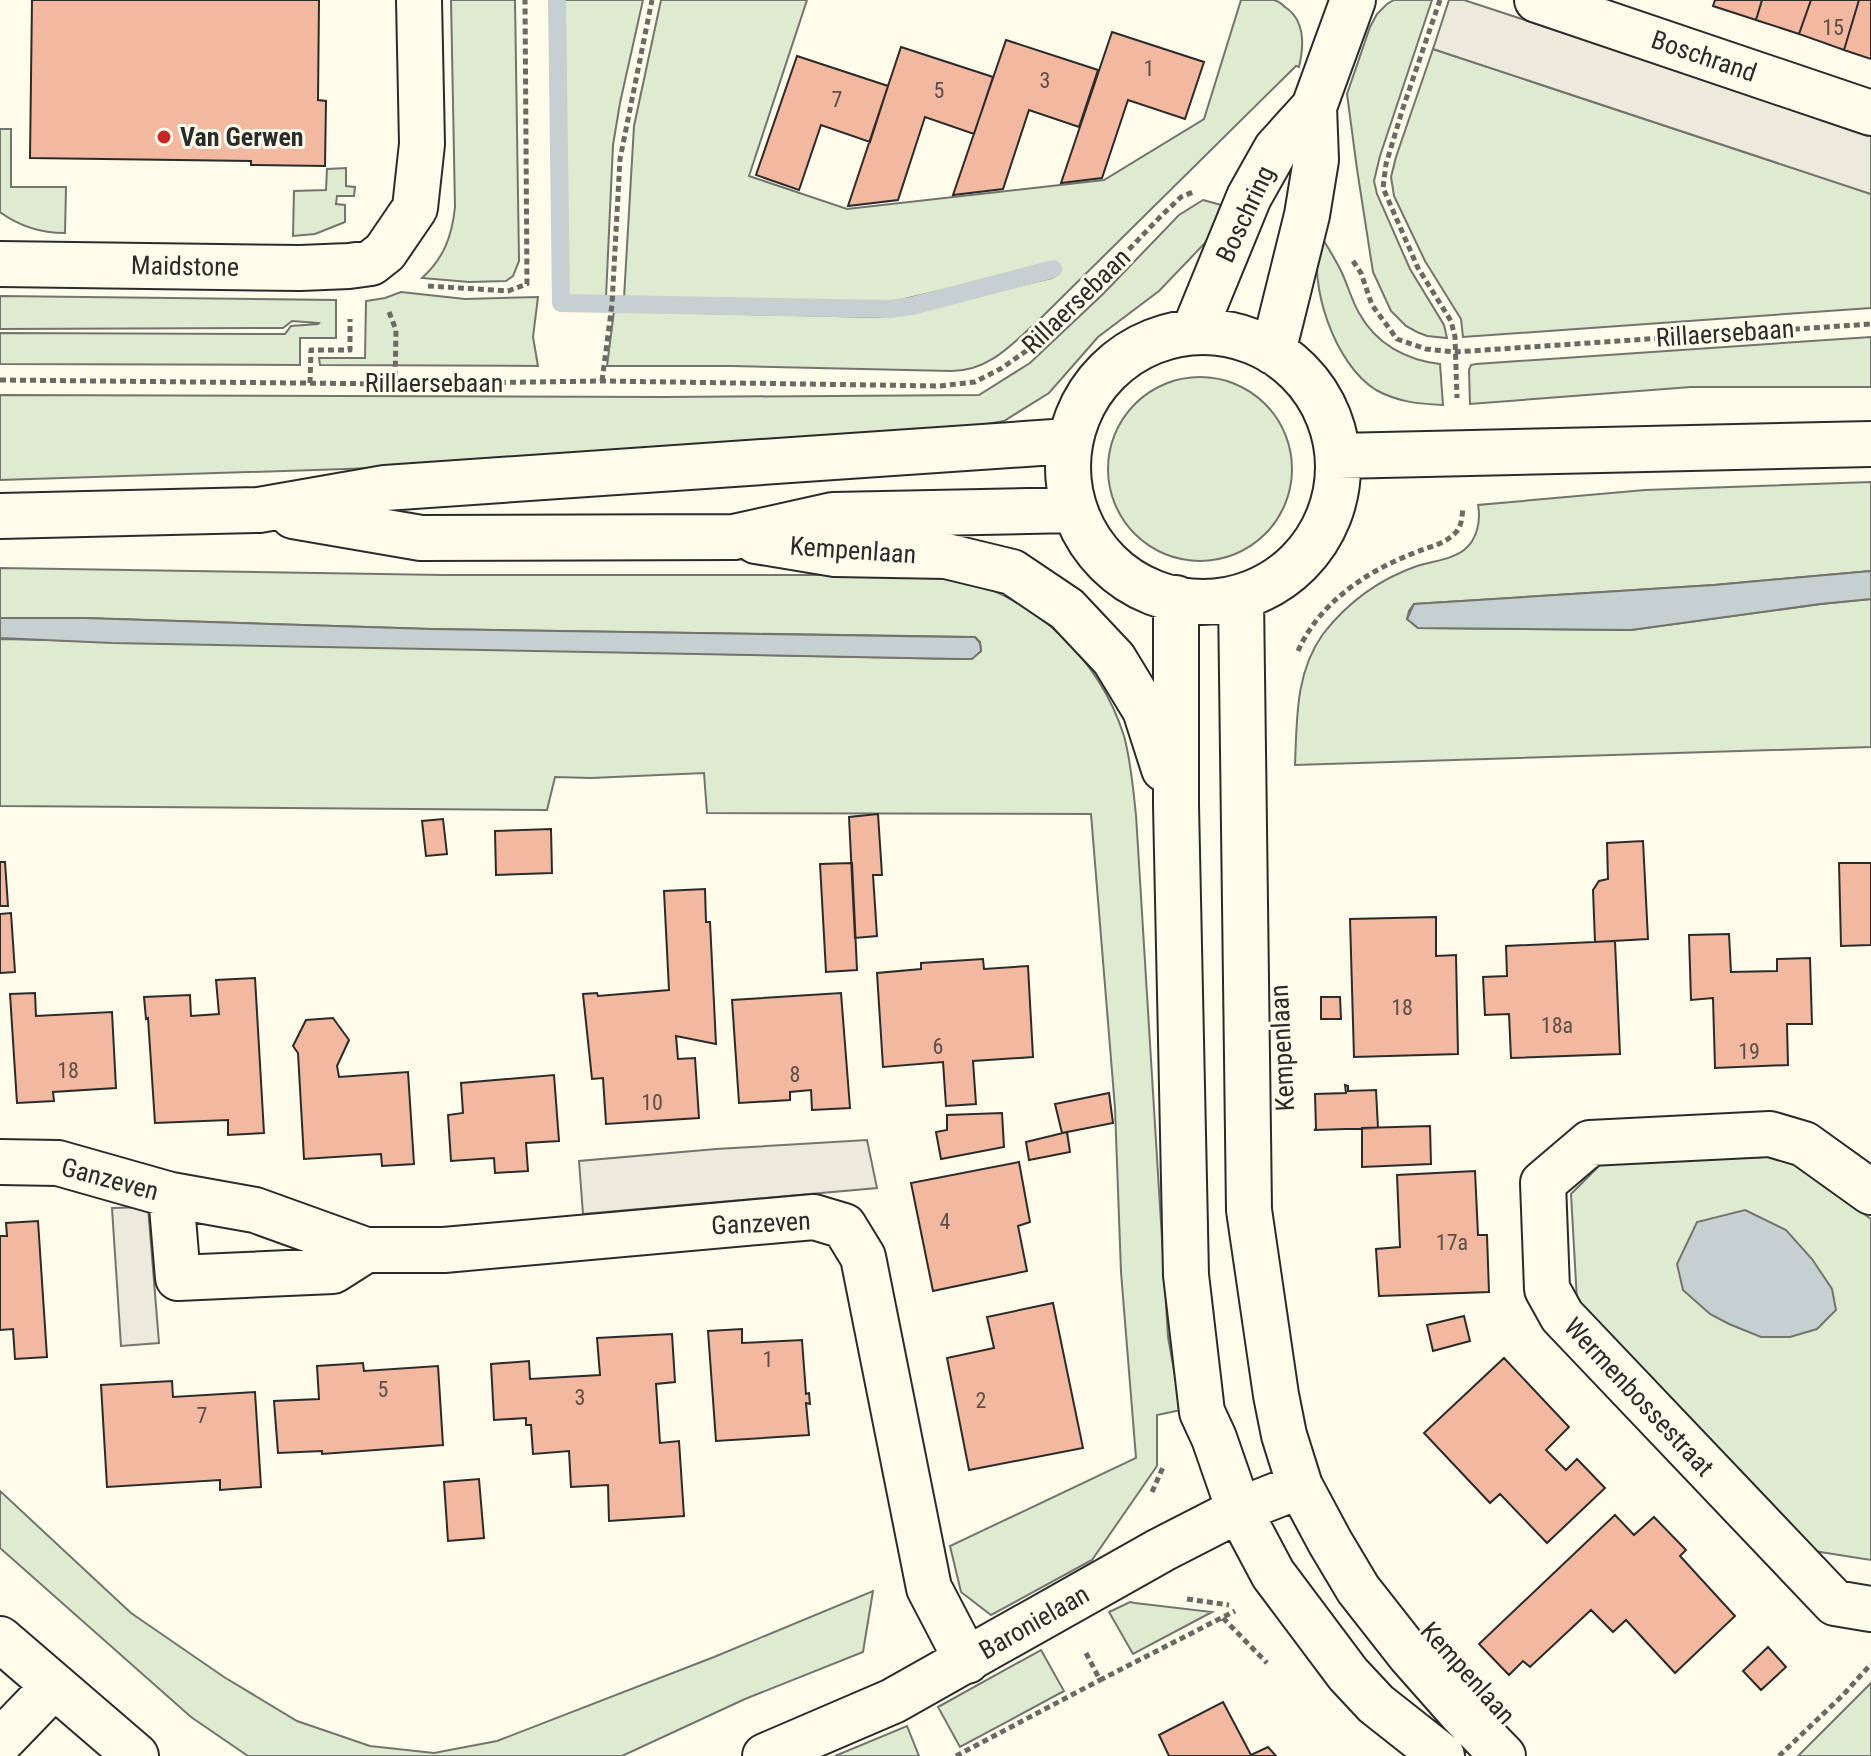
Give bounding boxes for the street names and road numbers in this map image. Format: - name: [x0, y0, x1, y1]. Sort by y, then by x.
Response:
- street label: Boschrand: [1648, 24, 1760, 88]
- street label: Boschring: [1210, 161, 1280, 267]
- street label: Rillaersebaan: [1016, 242, 1136, 360]
- street label: Maidstone: [131, 250, 239, 282]
- street label: Rillaersebaan: [1655, 313, 1795, 353]
- street label: Rillaersebaan: [365, 368, 503, 398]
- street label: Kempenlaan: [789, 531, 917, 569]
- street label: Kempenlaan: [1264, 984, 1300, 1112]
- street label: Ganzeven: [58, 1152, 162, 1206]
- street label: Ganzeven: [711, 1205, 811, 1241]
- street label: Wermenbossestraat: [1558, 1312, 1720, 1482]
- street label: Baronielaan: [974, 1579, 1094, 1665]
- street label: Kempenlaan: [1414, 1616, 1522, 1730]

